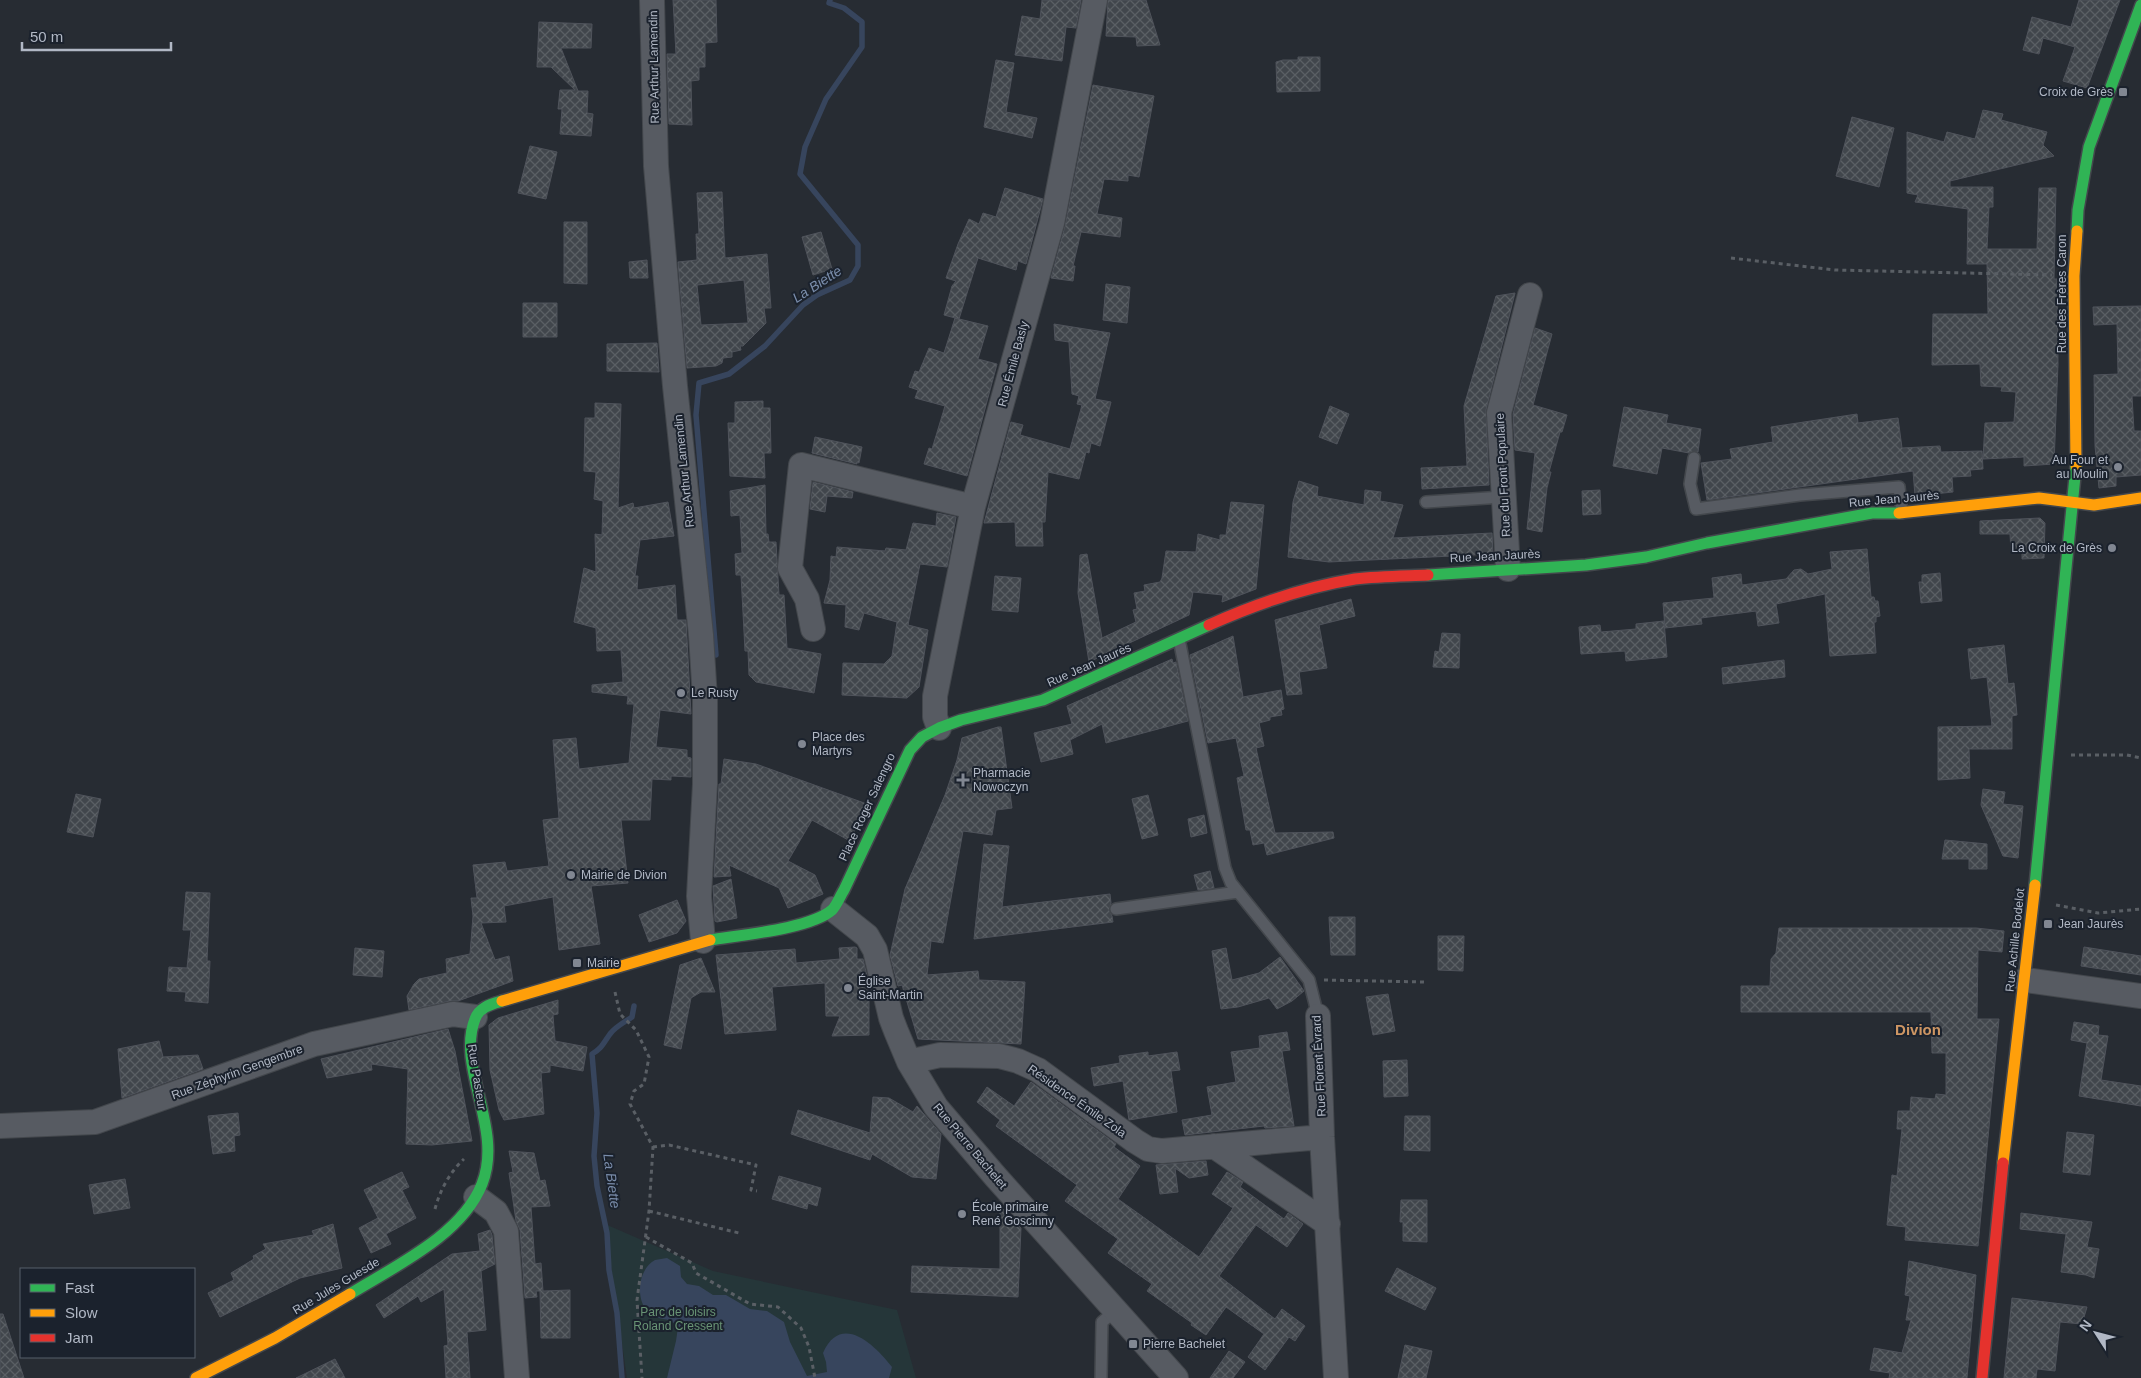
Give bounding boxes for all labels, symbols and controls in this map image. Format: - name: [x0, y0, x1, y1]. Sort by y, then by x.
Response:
- street label: Rue Arthur Lamendin: [646, 10, 662, 124]
- scale bar: [22, 20, 171, 52]
- text: 50 m: [30, 28, 63, 45]
- place label: Croix de Grès: [2039, 85, 2113, 99]
- marker: Croix de Grès: [2117, 86, 2129, 98]
- street label: Rue des Frères Caron: [2055, 235, 2069, 353]
- water label: La Biette: [789, 262, 845, 306]
- street label: Rue Émile Basly: [994, 319, 1031, 408]
- street label: Rue du Front Populaire: [1493, 412, 1513, 537]
- street label: Rue Arthur Lamendin: [671, 414, 697, 528]
- place label: Au Four et au Moulin: [2052, 453, 2109, 481]
- marker: Au Four et au Moulin: [2112, 461, 2124, 473]
- street label: Rue Jean Jaurès: [1848, 488, 1940, 510]
- place label: La Croix de Grès: [2011, 541, 2102, 555]
- marker: La Croix de Grès: [2106, 542, 2118, 554]
- street label: Rue Jean Jaurès: [1449, 547, 1541, 565]
- street label: Rue Jean Jaurès: [1045, 640, 1133, 690]
- place label: Le Rusty: [691, 686, 738, 700]
- marker: Le Rusty: [675, 687, 687, 699]
- place label: Place des Martyrs: [812, 730, 865, 758]
- marker: Place des Martyrs: [796, 738, 808, 750]
- street label: Place Roger Salengro: [836, 751, 898, 863]
- place label: Pharmacie Nowoczyn: [973, 766, 1031, 794]
- marker: Pharmacie Nowoczyn: [957, 774, 969, 786]
- place label: Mairie de Divion: [581, 868, 667, 882]
- marker: Mairie de Divion: [565, 869, 577, 881]
- street label: Rue Achille Bodelot: [2003, 887, 2027, 992]
- place label: Jean Jaurès: [2058, 917, 2123, 931]
- marker: Jean Jaurès: [2042, 918, 2054, 930]
- place label: Mairie: [587, 956, 620, 970]
- marker: Mairie: [571, 957, 583, 969]
- place label: Église Saint-Martin: [858, 973, 923, 1002]
- marker: Église Saint-Martin: [842, 982, 854, 994]
- street label: Rue Florent Évrard: [1308, 1015, 1329, 1117]
- district label: Divion: [1895, 1021, 1941, 1038]
- street label: Rue Zéphyrin Gengembre: [169, 1042, 305, 1102]
- street label: Rue Pasteur: [465, 1043, 489, 1111]
- street label: Résidence Émile Zola: [1025, 1061, 1130, 1140]
- street label: Rue Pierre Bachelet: [930, 1100, 1010, 1192]
- water label: La Biette: [600, 1153, 624, 1210]
- place label: École primaire René Goscinny: [972, 1199, 1054, 1228]
- marker: École primaire René Goscinny: [956, 1208, 968, 1220]
- street label: Rue Jules Guesde: [290, 1254, 382, 1317]
- legend: [20, 1268, 195, 1358]
- text: Fast: [65, 1279, 95, 1296]
- text: Slow: [65, 1304, 98, 1321]
- park label: Parc de loisirs Roland Cressent: [633, 1305, 723, 1333]
- north arrow: [2071, 1308, 2121, 1358]
- text: N: [2076, 1317, 2095, 1334]
- text: Jam: [65, 1329, 93, 1346]
- place label: Pierre Bachelet: [1143, 1337, 1226, 1351]
- marker: Pierre Bachelet: [1127, 1338, 1139, 1350]

